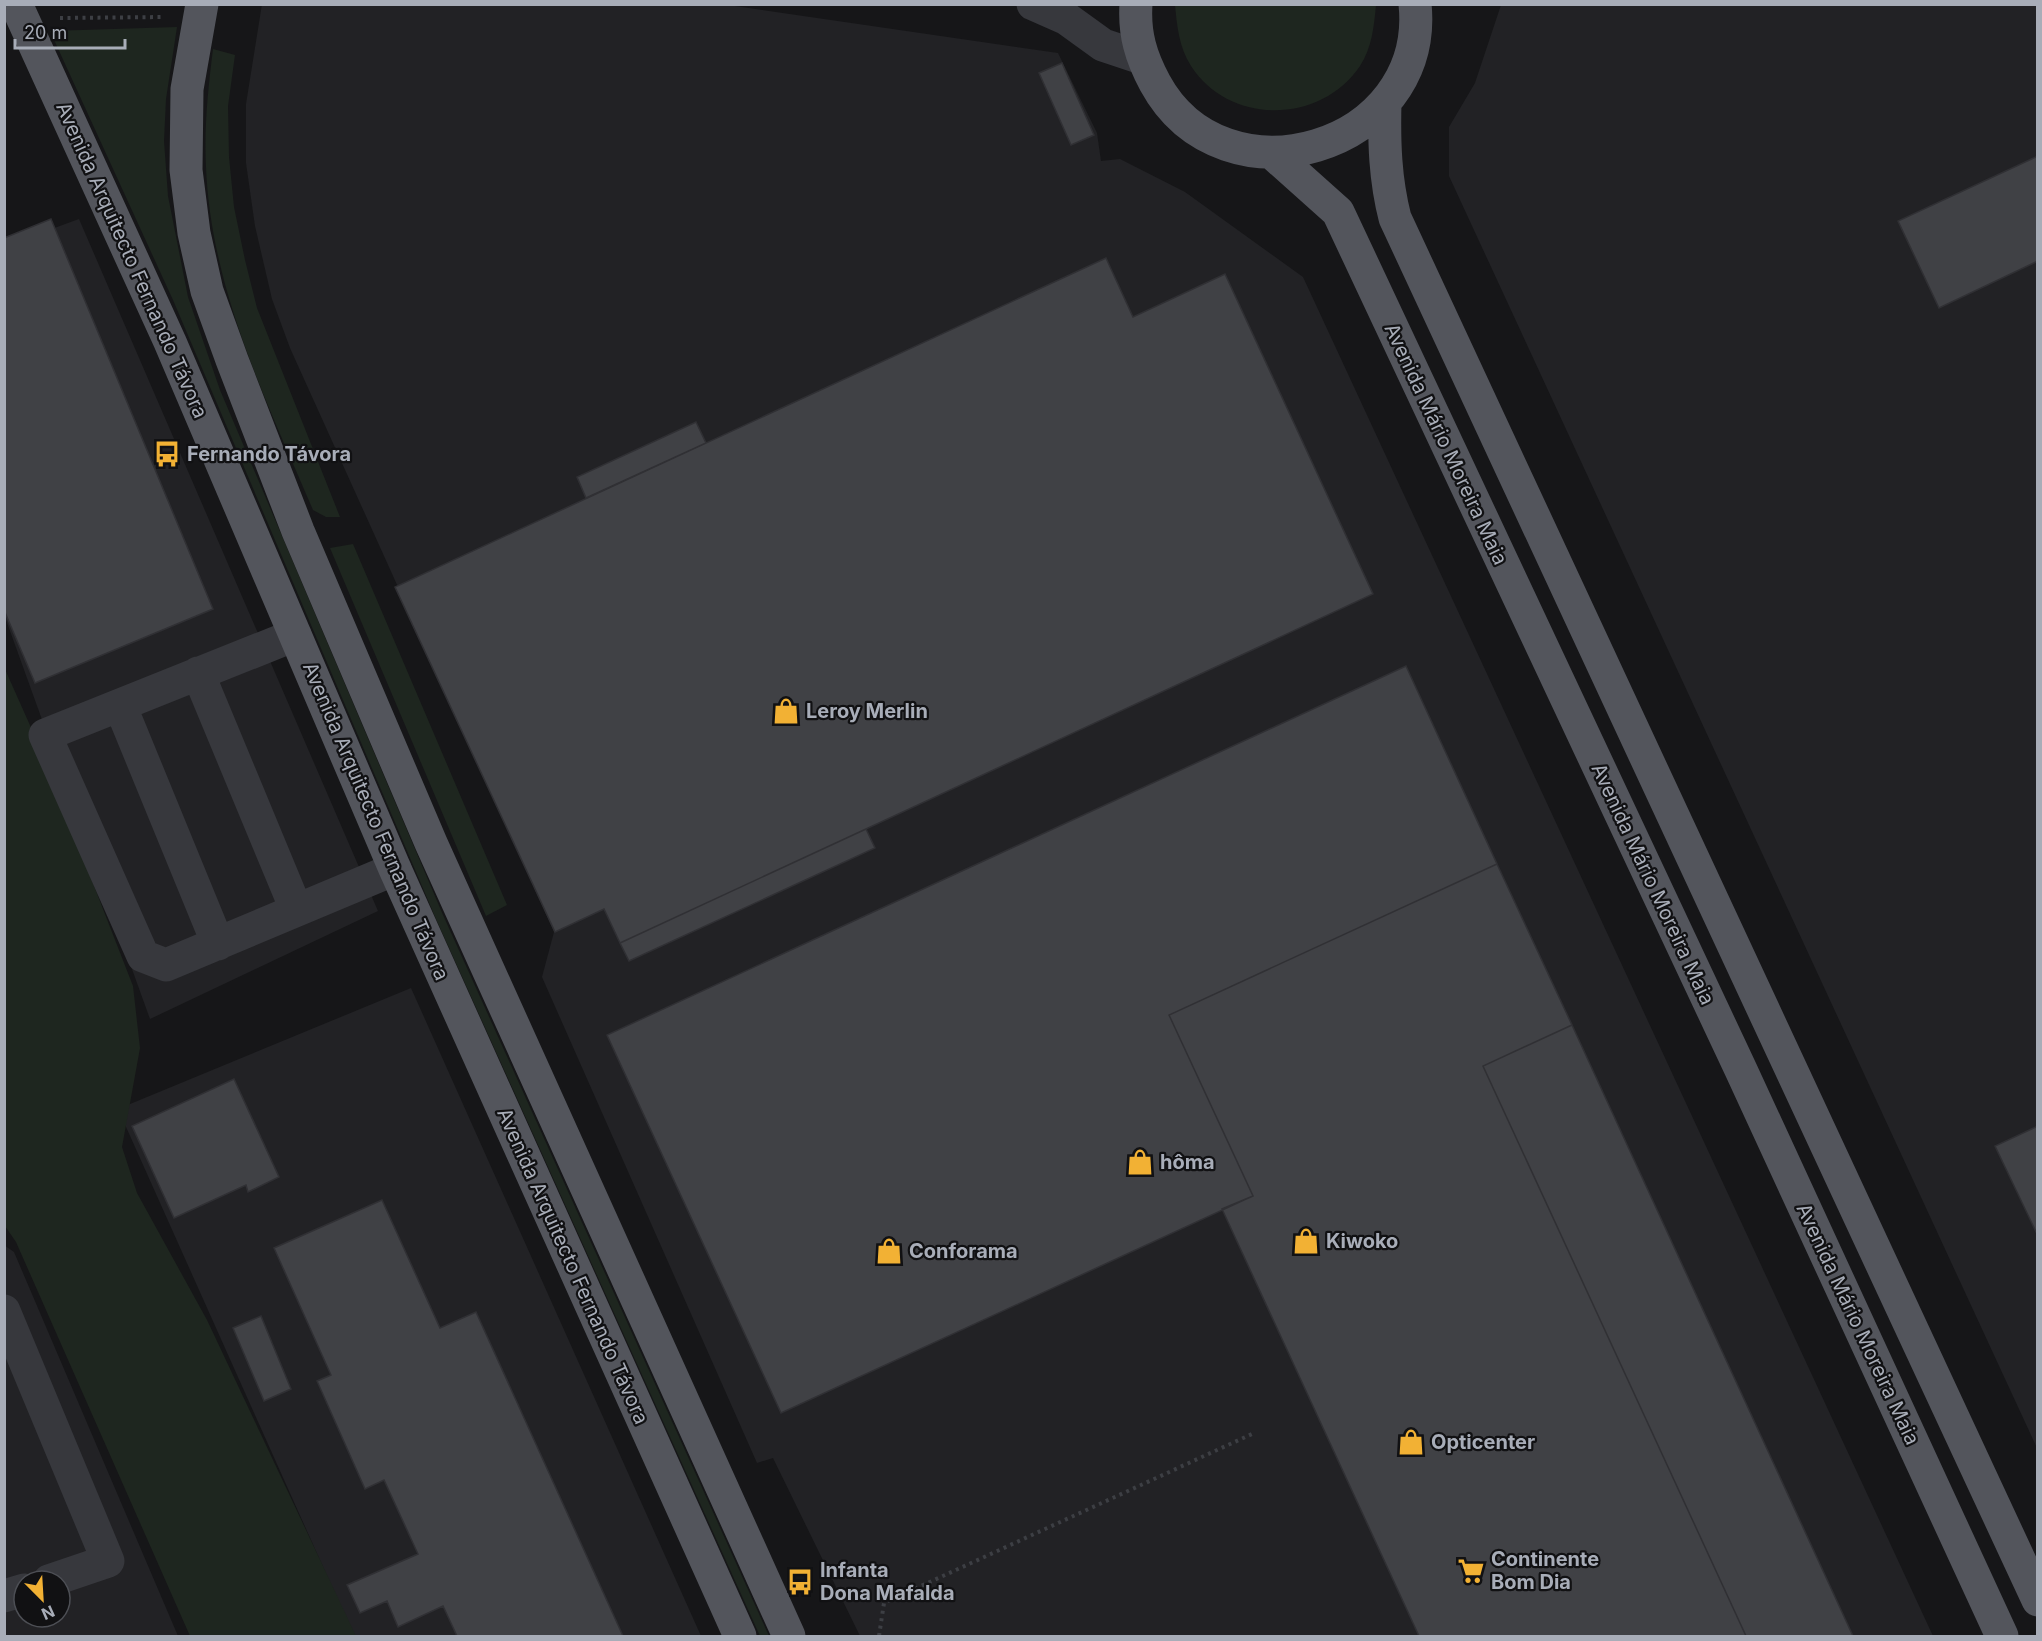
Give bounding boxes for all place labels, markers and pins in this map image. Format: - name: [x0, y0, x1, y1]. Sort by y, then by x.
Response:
- bus stop icon: Fernando Távora: [152, 439, 182, 469]
- place label: Fernando Távora: [187, 442, 351, 466]
- shop icon: Leroy Merlin: [771, 696, 801, 726]
- place label: Leroy Merlin: [806, 699, 928, 723]
- shop icon: hôma: [1125, 1147, 1155, 1177]
- place label: hôma: [1160, 1150, 1215, 1174]
- shop icon: Kiwoko: [1291, 1226, 1321, 1256]
- place label: Kiwoko: [1326, 1229, 1398, 1253]
- shop icon: Conforama: [874, 1236, 904, 1266]
- place label: Conforama: [909, 1239, 1018, 1263]
- shop icon: Opticenter: [1396, 1427, 1426, 1457]
- place label: Opticenter: [1431, 1430, 1535, 1454]
- place label: Continente Bom Dia: [1491, 1547, 1599, 1594]
- supermarket icon: Continente Bom Dia: [1456, 1556, 1486, 1586]
- place label: Infanta Dona Mafalda: [820, 1558, 955, 1605]
- bus stop icon: Infanta Dona Mafalda: [785, 1567, 815, 1597]

